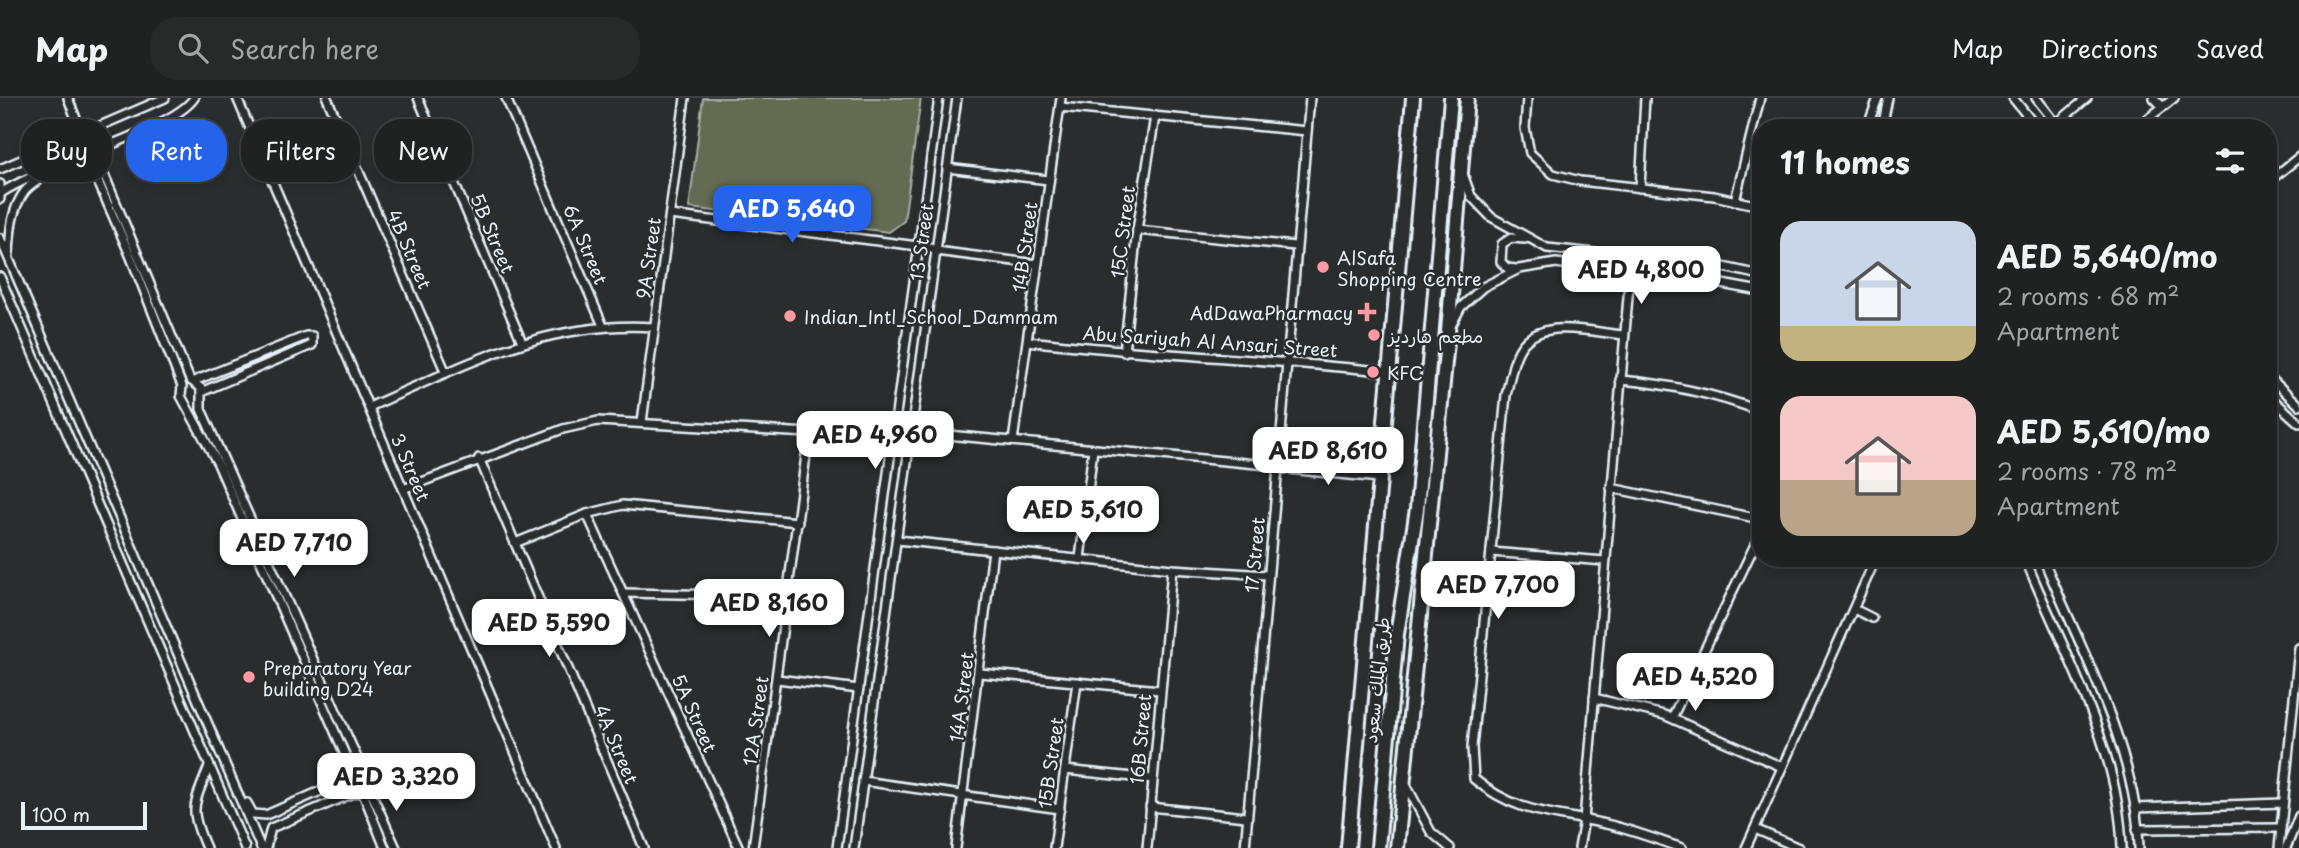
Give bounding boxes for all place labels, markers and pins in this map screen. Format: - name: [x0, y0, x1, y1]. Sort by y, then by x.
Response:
- pin: AED 5,640: [712, 186, 872, 245]
- place label: AlSafa Shopping Centre: [1337, 244, 1482, 292]
- pin: AED 4,800: [1561, 246, 1721, 306]
- marker: AlSafa Shopping Centre: [1315, 259, 1331, 275]
- place label: AdDawaPharmacy: [1190, 299, 1353, 326]
- place label: Indian_Intl_School_Dammam: [804, 303, 1058, 330]
- marker: AdDawaPharmacy: [1359, 304, 1375, 320]
- marker: Indian_Intl_School_Dammam: [782, 308, 798, 324]
- place label: مطعم هارديز: [1386, 322, 1483, 351]
- marker: مطعم هارديز: [1366, 327, 1382, 343]
- place label: KFC: [1387, 359, 1423, 386]
- marker: KFC: [1365, 364, 1381, 380]
- pin: AED 4,960: [795, 412, 955, 471]
- pin: AED 8,610: [1248, 428, 1408, 487]
- pin: AED 5,610: [1003, 486, 1163, 546]
- pin: AED 7,710: [214, 519, 374, 579]
- pin: AED 7,700: [1418, 561, 1578, 621]
- pin: AED 8,160: [689, 580, 849, 639]
- pin: AED 5,590: [469, 600, 629, 659]
- place label: Preparatory Year building D24: [263, 654, 412, 702]
- pin: AED 4,520: [1615, 654, 1775, 713]
- marker: Preparatory Year building D24: [241, 669, 257, 685]
- pin: AED 3,320: [316, 754, 476, 813]

